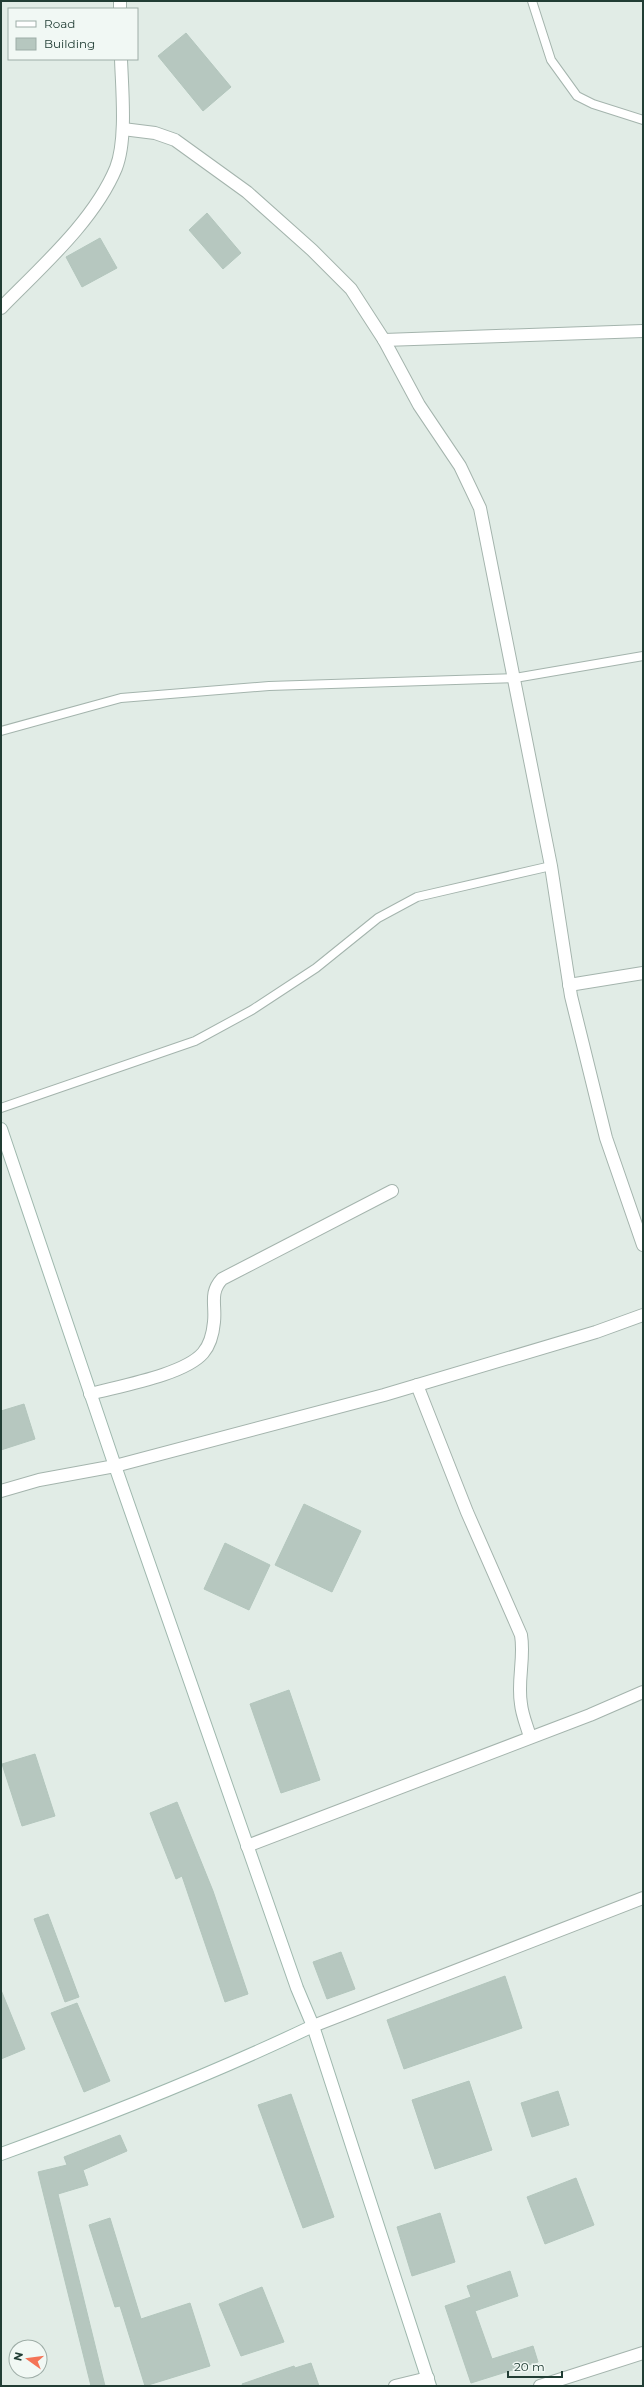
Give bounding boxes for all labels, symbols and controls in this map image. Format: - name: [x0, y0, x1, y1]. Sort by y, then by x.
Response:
- legend: [8, 8, 138, 60]
- text: Road: [44, 16, 75, 31]
- text: Building: [44, 36, 95, 51]
- north arrow: [8, 2339, 48, 2379]
- text: N: [10, 2351, 26, 2363]
- scale bar: [508, 2353, 562, 2379]
- text: 20 m: [514, 2359, 545, 2374]

